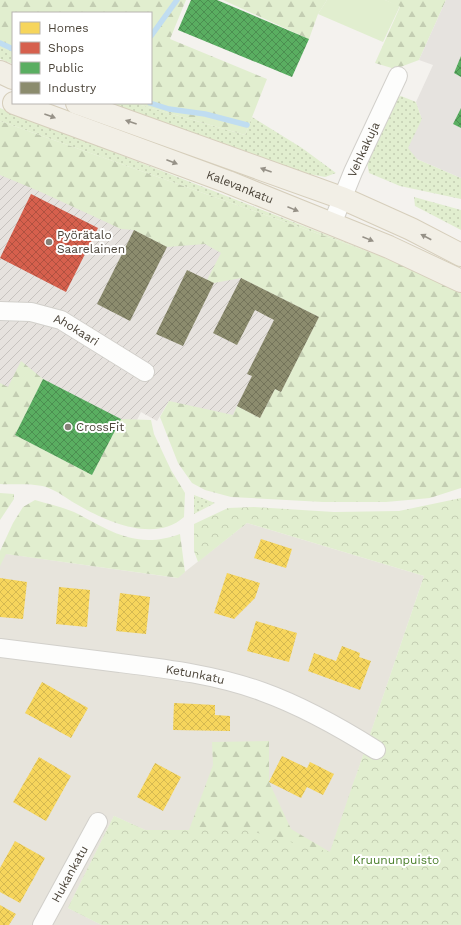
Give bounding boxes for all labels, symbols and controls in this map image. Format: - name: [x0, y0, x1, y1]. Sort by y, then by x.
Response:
- legend: [12, 12, 152, 104]
- text: Homes: [48, 21, 89, 35]
- text: Shops: [48, 41, 84, 55]
- text: Public: [48, 61, 84, 75]
- text: Industry: [48, 81, 97, 95]
- one-way arrow: [45, 114, 57, 120]
- one-way arrow: [125, 119, 137, 125]
- street label: Vehkakuja: [345, 119, 383, 179]
- one-way arrow: [167, 159, 179, 165]
- one-way arrow: [260, 167, 272, 173]
- street label: Kalevankatu: [204, 168, 275, 207]
- one-way arrow: [288, 206, 300, 212]
- place label: Pyörätalo Saarelainen: [57, 228, 125, 256]
- one-way arrow: [421, 233, 432, 240]
- one-way arrow: [362, 236, 374, 242]
- marker: Pyörätalo Saarelainen: [44, 237, 54, 247]
- street label: Ahokaari: [52, 311, 102, 349]
- place label: CrossFit: [76, 420, 124, 434]
- marker: CrossFit: [63, 422, 73, 432]
- street label: Ketunkatu: [165, 662, 226, 687]
- street label: Hukankatu: [49, 843, 91, 905]
- park label: Kruununpuisto: [353, 853, 439, 867]

